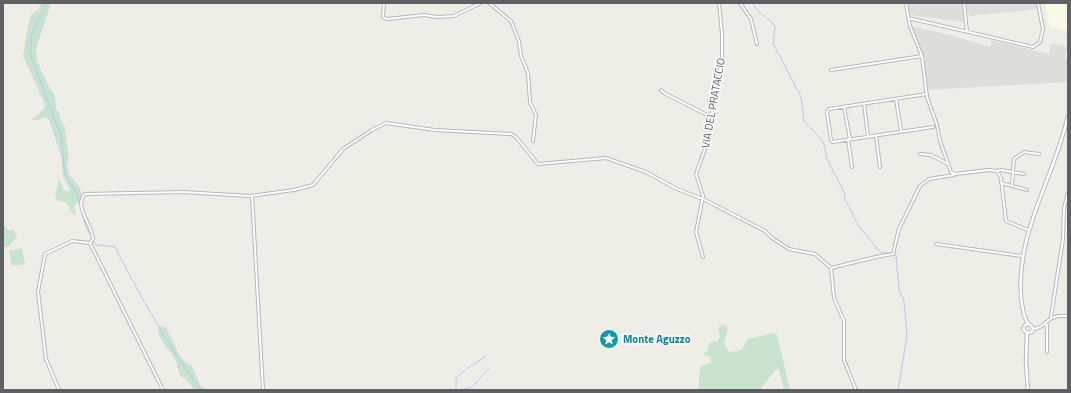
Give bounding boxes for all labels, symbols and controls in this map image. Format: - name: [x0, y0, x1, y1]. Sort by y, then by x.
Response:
- street label: VIA DEL PRATACCIO: [697, 56, 729, 150]
- place icon: Monte Aguzzo: [598, 328, 620, 350]
- place label: Monte Aguzzo: [623, 331, 691, 347]

